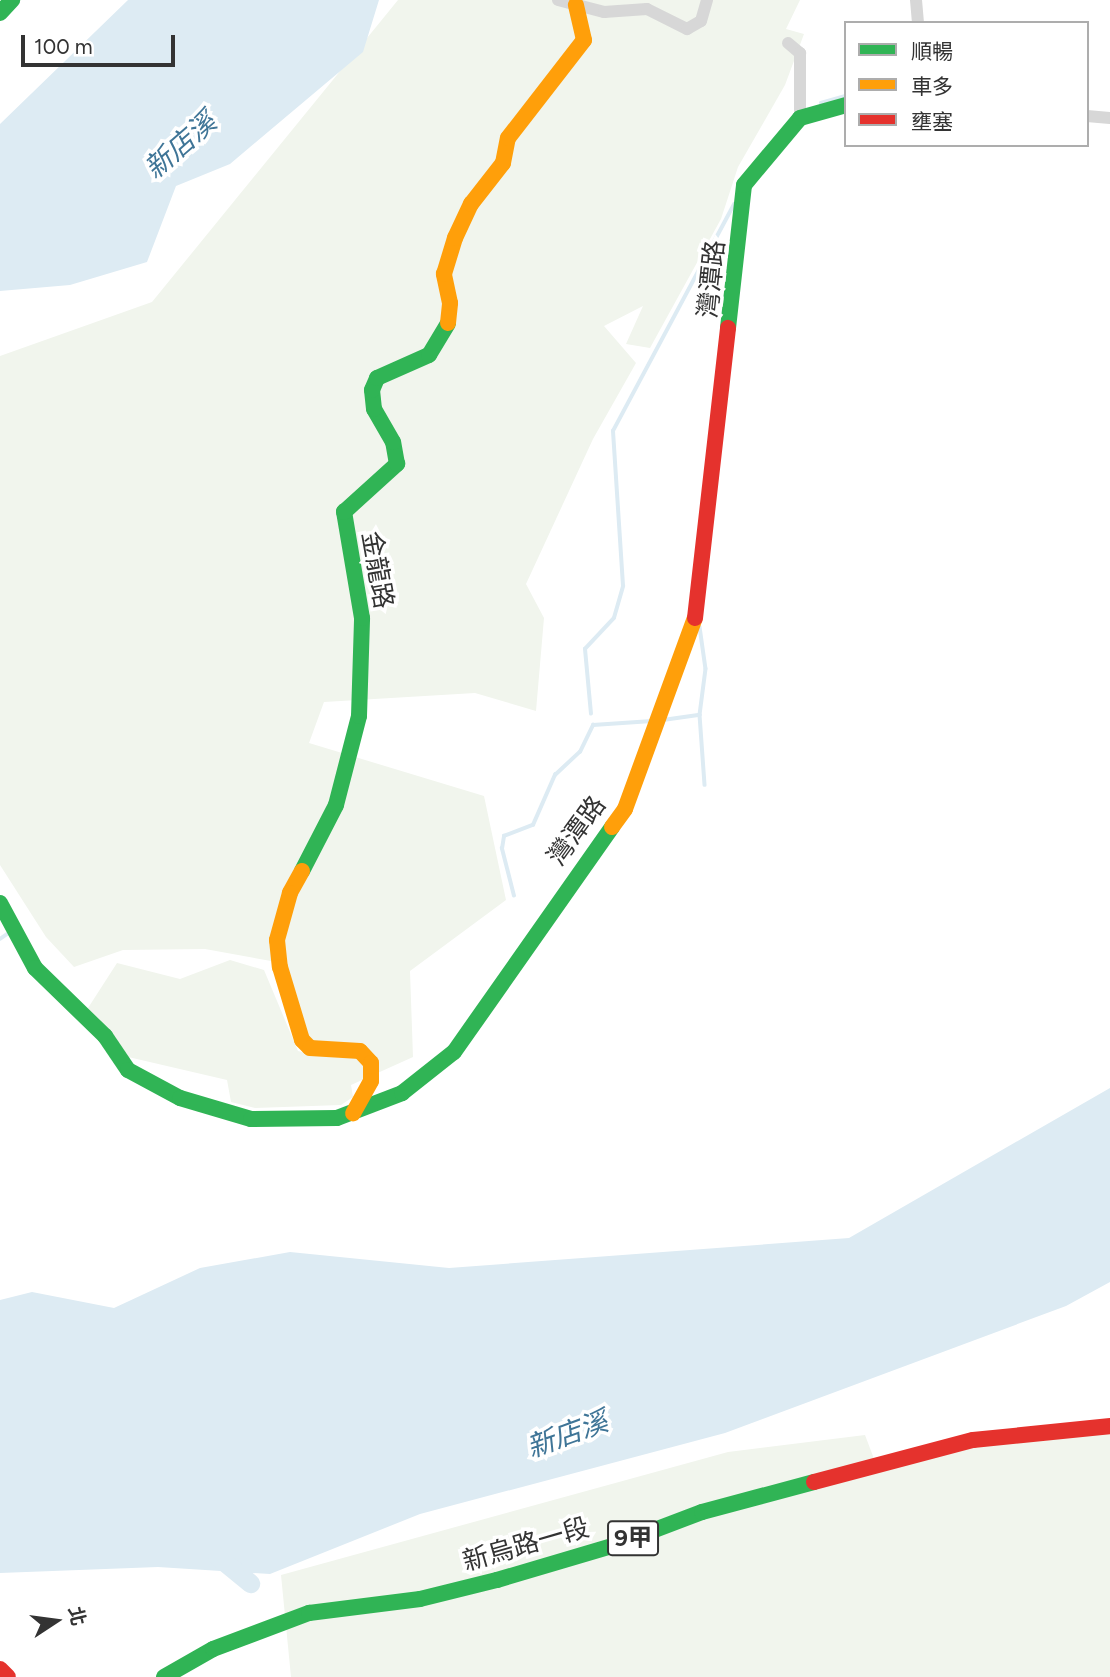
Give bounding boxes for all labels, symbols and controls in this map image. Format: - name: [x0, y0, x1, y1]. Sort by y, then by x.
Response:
- scale bar: [24, 21, 178, 65]
- legend: [844, 21, 1089, 147]
- text: 100 m: [34, 34, 93, 59]
- text: 順暢: [911, 39, 953, 64]
- text: 車多: [911, 74, 953, 99]
- water label: 新店溪: [137, 105, 223, 185]
- text: 壅塞: [911, 109, 953, 134]
- street label: 灣潭路: [692, 239, 732, 319]
- street label: 金龍路: [355, 529, 399, 611]
- street label: 灣潭路: [541, 790, 613, 872]
- water label: 新店溪: [522, 1404, 612, 1464]
- street label: 新烏路一段: [459, 1512, 593, 1578]
- road number: 9甲: [607, 1518, 659, 1558]
- north arrow: [21, 1586, 91, 1656]
- text: 北: [64, 1604, 90, 1628]

